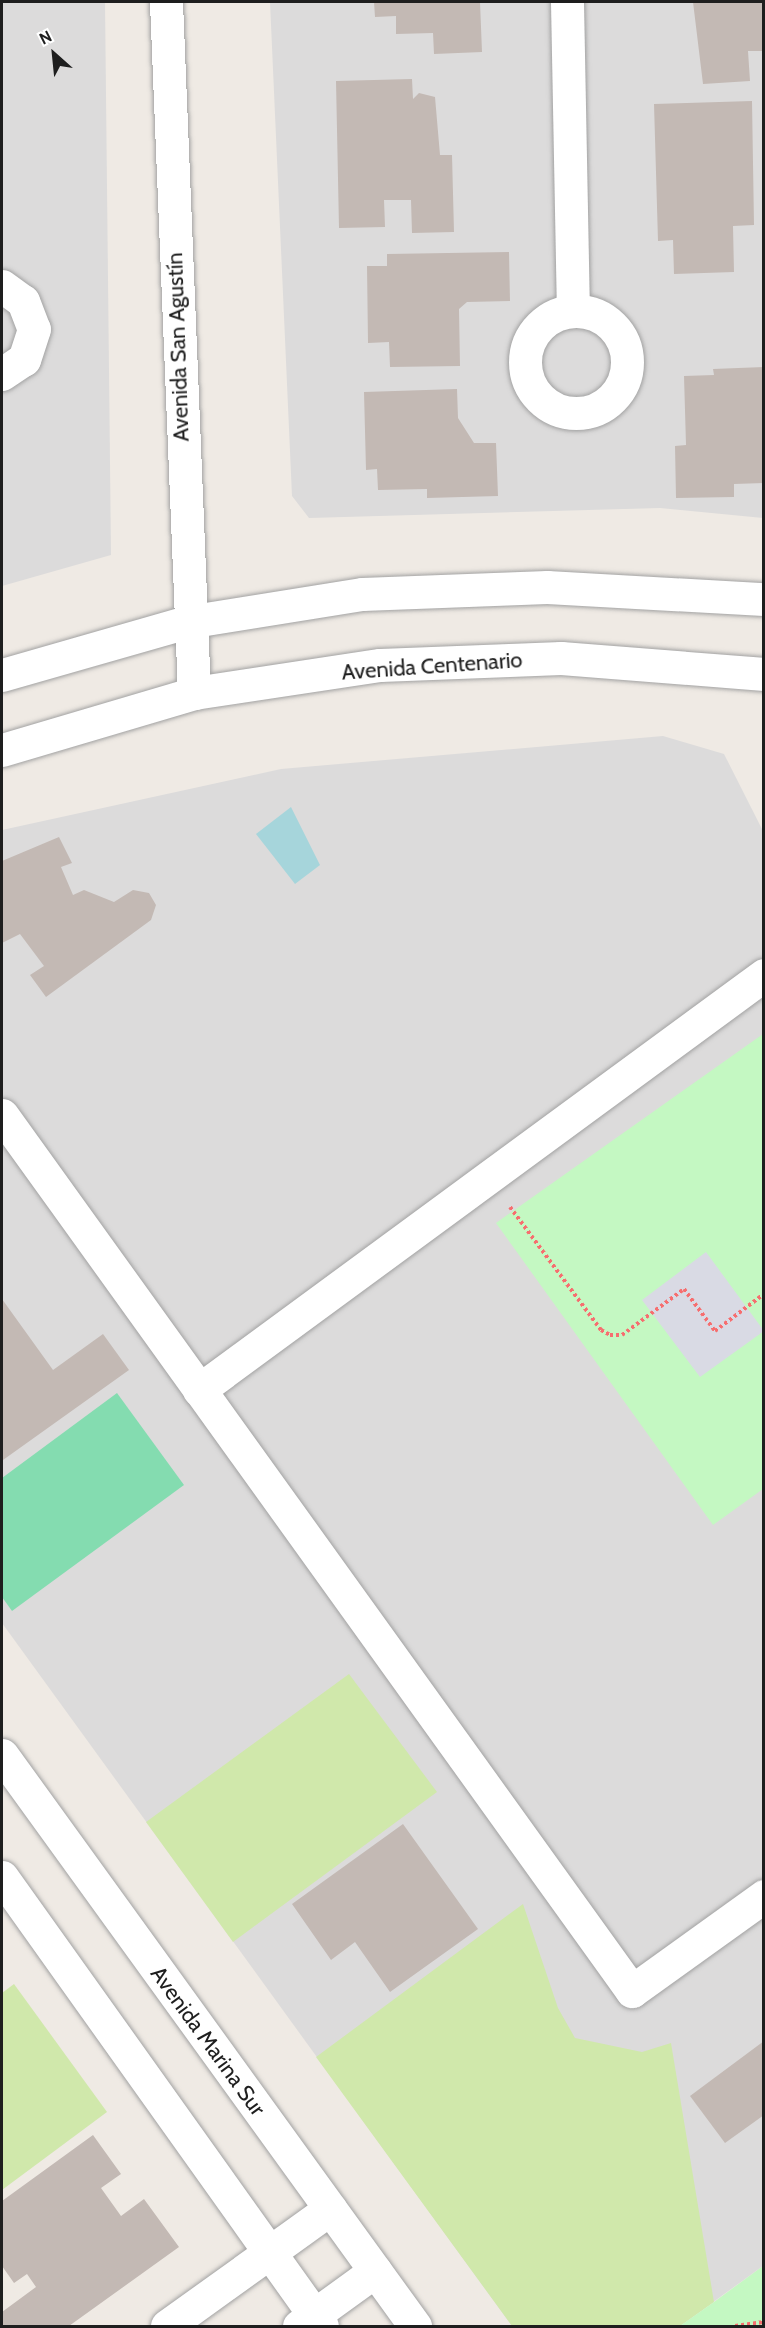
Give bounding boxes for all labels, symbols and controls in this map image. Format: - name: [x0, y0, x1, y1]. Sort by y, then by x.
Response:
- north arrow: [24, 24, 84, 84]
- text: N: [36, 26, 55, 49]
- street label: Avenida San Agustín: [162, 252, 194, 442]
- street label: Avenida Centenario: [341, 647, 523, 685]
- street label: Avenida Marina Sur: [145, 1961, 271, 2121]

